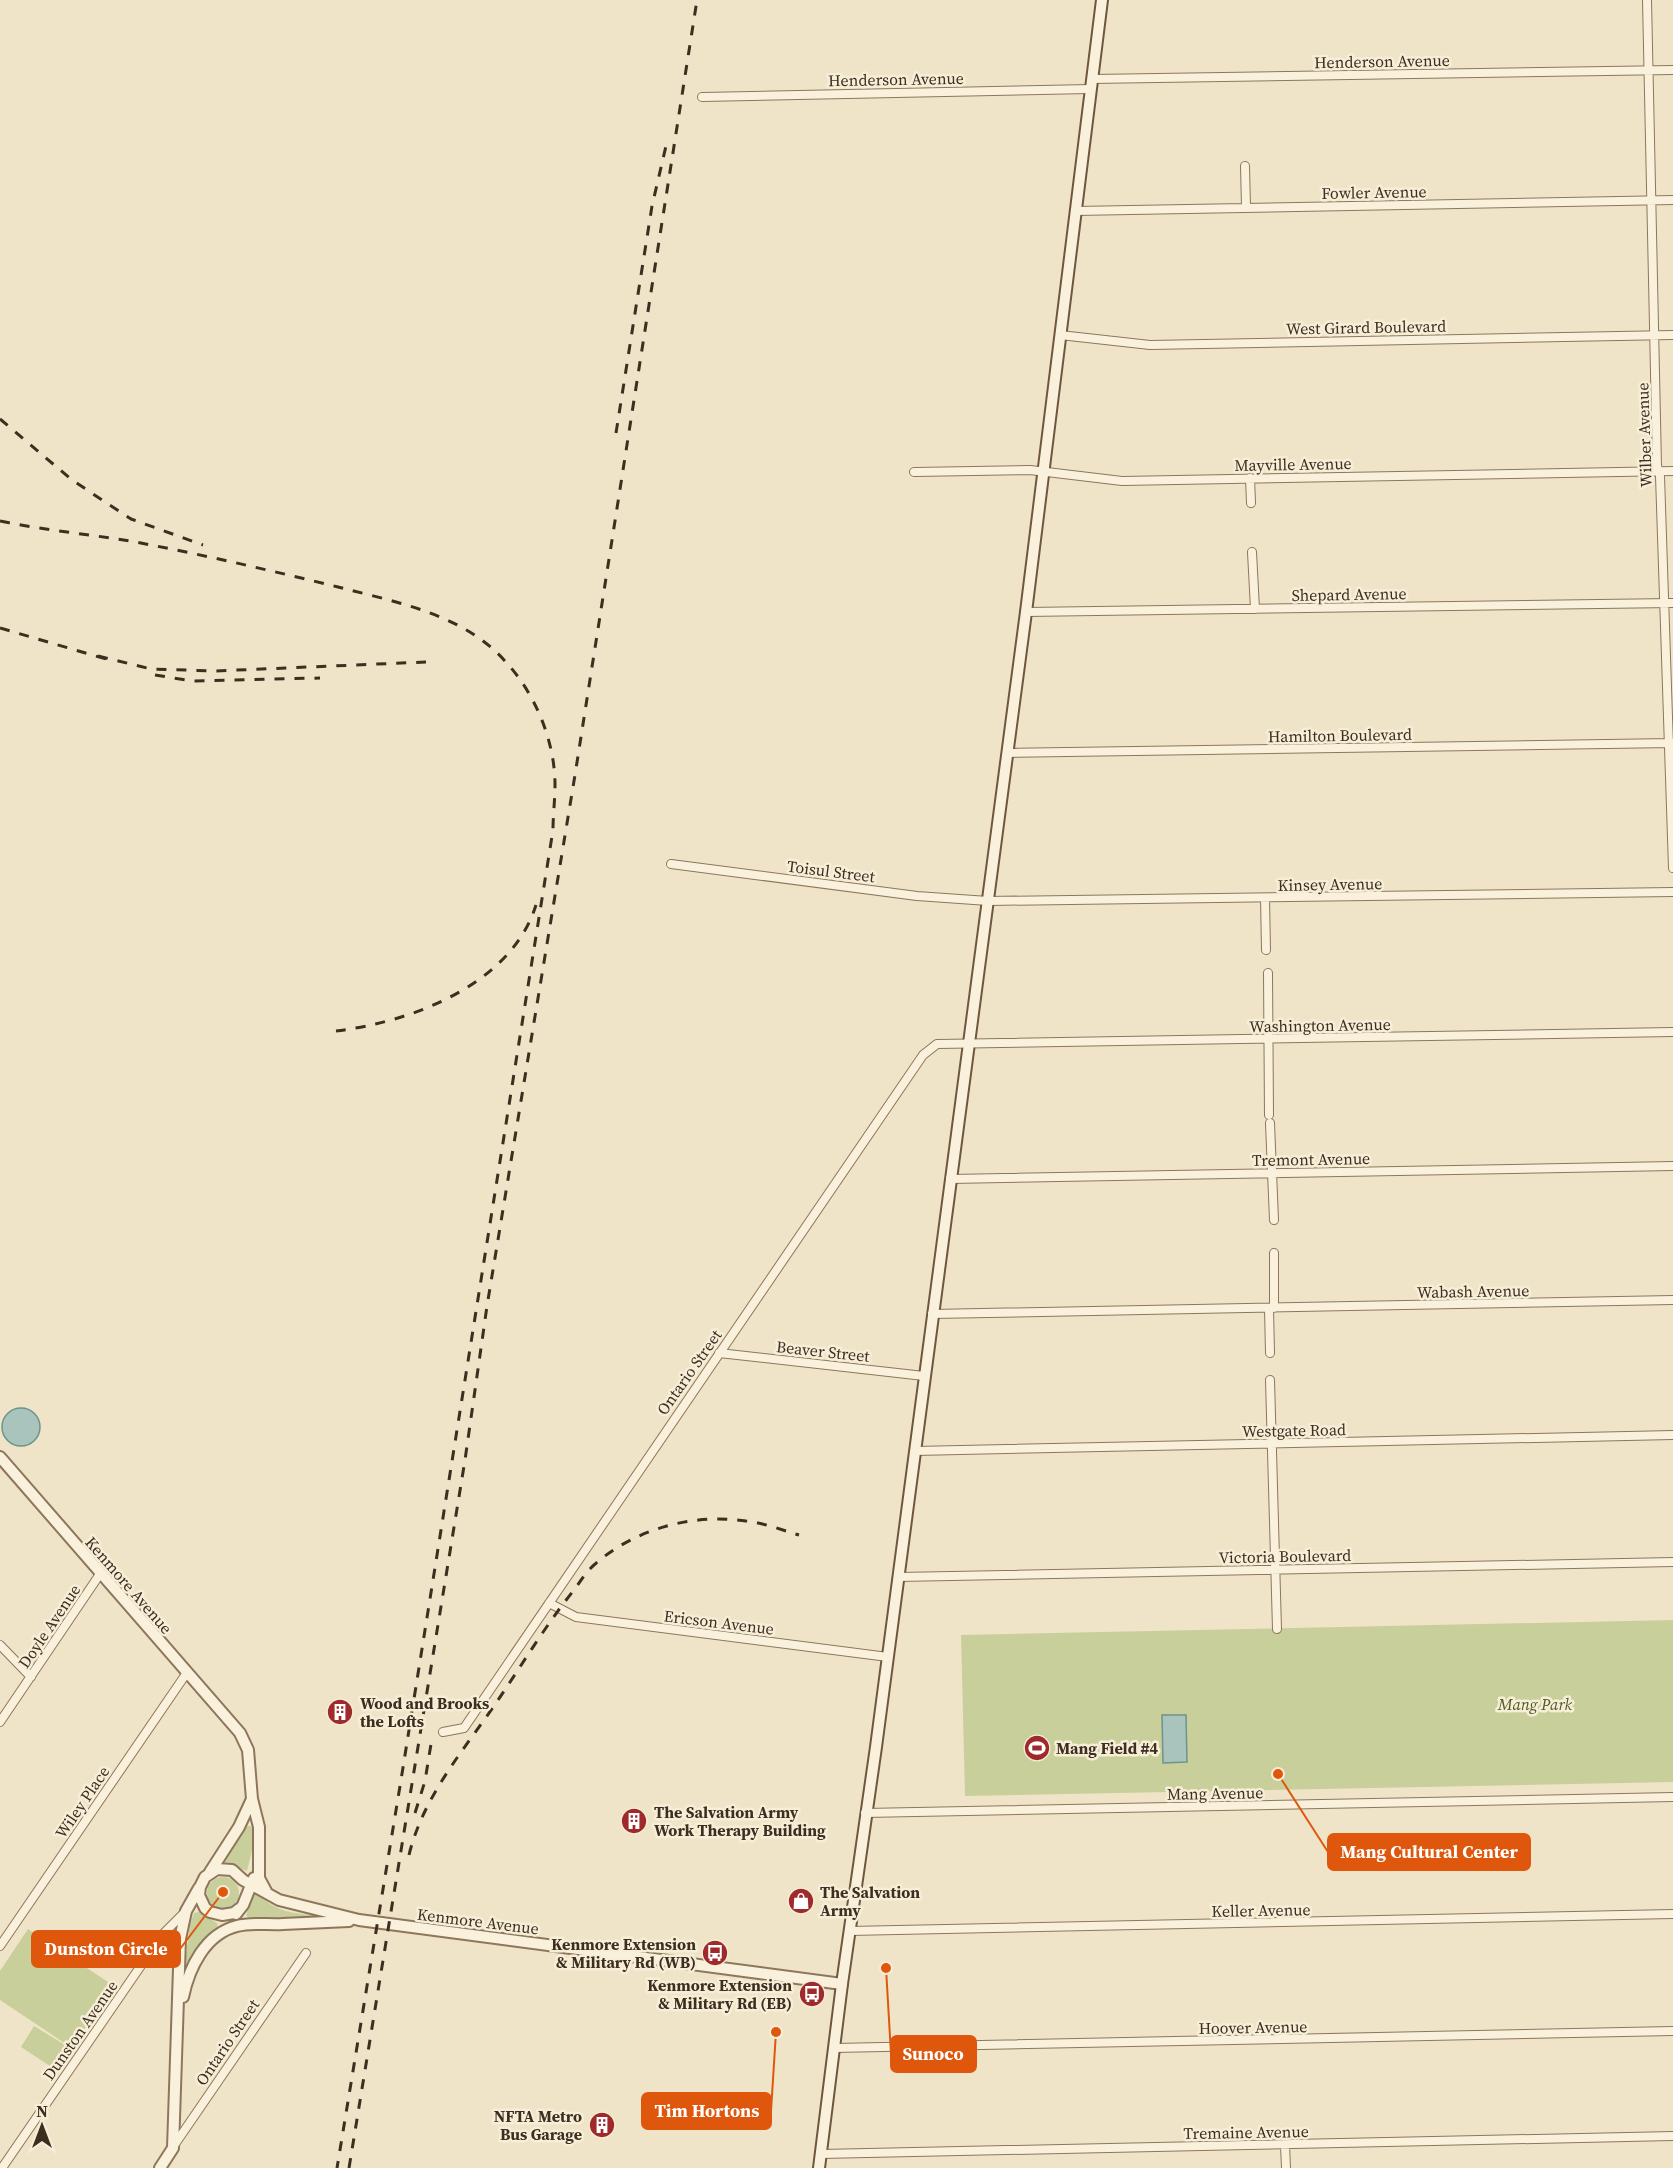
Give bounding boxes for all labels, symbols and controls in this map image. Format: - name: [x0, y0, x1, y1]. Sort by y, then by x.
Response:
- street label: Henderson Avenue: [1314, 49, 1450, 73]
- street label: Henderson Avenue: [828, 67, 964, 91]
- street label: Fowler Avenue: [1321, 180, 1427, 204]
- street label: West Girard Boulevard: [1286, 315, 1446, 339]
- street label: Wilber Avenue: [1631, 382, 1657, 488]
- street label: Mayville Avenue: [1234, 452, 1352, 476]
- street label: Shepard Avenue: [1291, 582, 1407, 606]
- street label: Hamilton Boulevard: [1268, 723, 1412, 747]
- street label: Toisul Street: [786, 855, 877, 887]
- street label: Kinsey Avenue: [1278, 872, 1382, 896]
- street label: Washington Avenue: [1249, 1013, 1391, 1037]
- street label: Tremont Avenue: [1252, 1147, 1370, 1171]
- street label: Wabash Avenue: [1417, 1279, 1529, 1303]
- street label: Ontario Street: [651, 1324, 727, 1419]
- street label: Beaver Street: [775, 1335, 872, 1367]
- street label: Westgate Road: [1242, 1418, 1346, 1442]
- street label: Kenmore Avenue: [81, 1532, 177, 1638]
- street label: Victoria Boulevard: [1219, 1544, 1351, 1568]
- street label: Doyle Avenue: [13, 1580, 85, 1672]
- street label: Ericson Avenue: [663, 1604, 775, 1640]
- place label: Wood and Brooks the Lofts: [360, 1692, 489, 1732]
- park label: Mang Park: [1497, 1693, 1572, 1715]
- building icon: Wood and Brooks the Lofts: [325, 1697, 355, 1727]
- sports icon: Mang Field #4: [1022, 1733, 1052, 1763]
- place label: Mang Field #4: [1056, 1737, 1159, 1759]
- street label: Wiley Place: [50, 1762, 114, 1842]
- street label: Mang Avenue: [1167, 1781, 1263, 1805]
- place label: The Salvation Army Work Therapy Building: [654, 1801, 826, 1841]
- building icon: The Salvation Army Work Therapy Building: [619, 1806, 649, 1836]
- callout: Mang Cultural Center: [1328, 1834, 1530, 1870]
- text: Mang Cultural Center: [1340, 1839, 1518, 1864]
- place label: The Salvation Army: [820, 1881, 920, 1921]
- shop icon: The Salvation Army: [786, 1886, 816, 1916]
- street label: Keller Avenue: [1211, 1898, 1311, 1922]
- street label: Kenmore Avenue: [416, 1903, 540, 1939]
- callout: Dunston Circle: [32, 1931, 180, 1967]
- place label: Kenmore Extension & Military Rd (WB): [551, 1933, 696, 1973]
- text: Dunston Circle: [44, 1936, 168, 1961]
- bus stop icon: Kenmore Extension & Military Rd (WB): [700, 1938, 730, 1968]
- place label: Kenmore Extension & Military Rd (EB): [647, 1974, 792, 2014]
- street label: Dunston Avenue: [37, 1976, 123, 2084]
- bus stop icon: Kenmore Extension & Military Rd (EB): [797, 1979, 827, 2009]
- street label: Ontario Street: [190, 1994, 264, 2089]
- street label: Hoover Avenue: [1198, 2015, 1308, 2039]
- callout: Sunoco: [891, 2036, 976, 2072]
- text: Sunoco: [902, 2041, 964, 2066]
- callout: Tim Hortons: [642, 2093, 771, 2129]
- north arrow: [12, 2096, 72, 2156]
- text: Tim Hortons: [655, 2098, 759, 2123]
- text: N: [36, 2100, 48, 2122]
- place label: NFTA Metro Bus Garage: [494, 2105, 582, 2145]
- building icon: NFTA Metro Bus Garage: [587, 2110, 617, 2140]
- street label: Tremaine Avenue: [1183, 2120, 1309, 2144]

